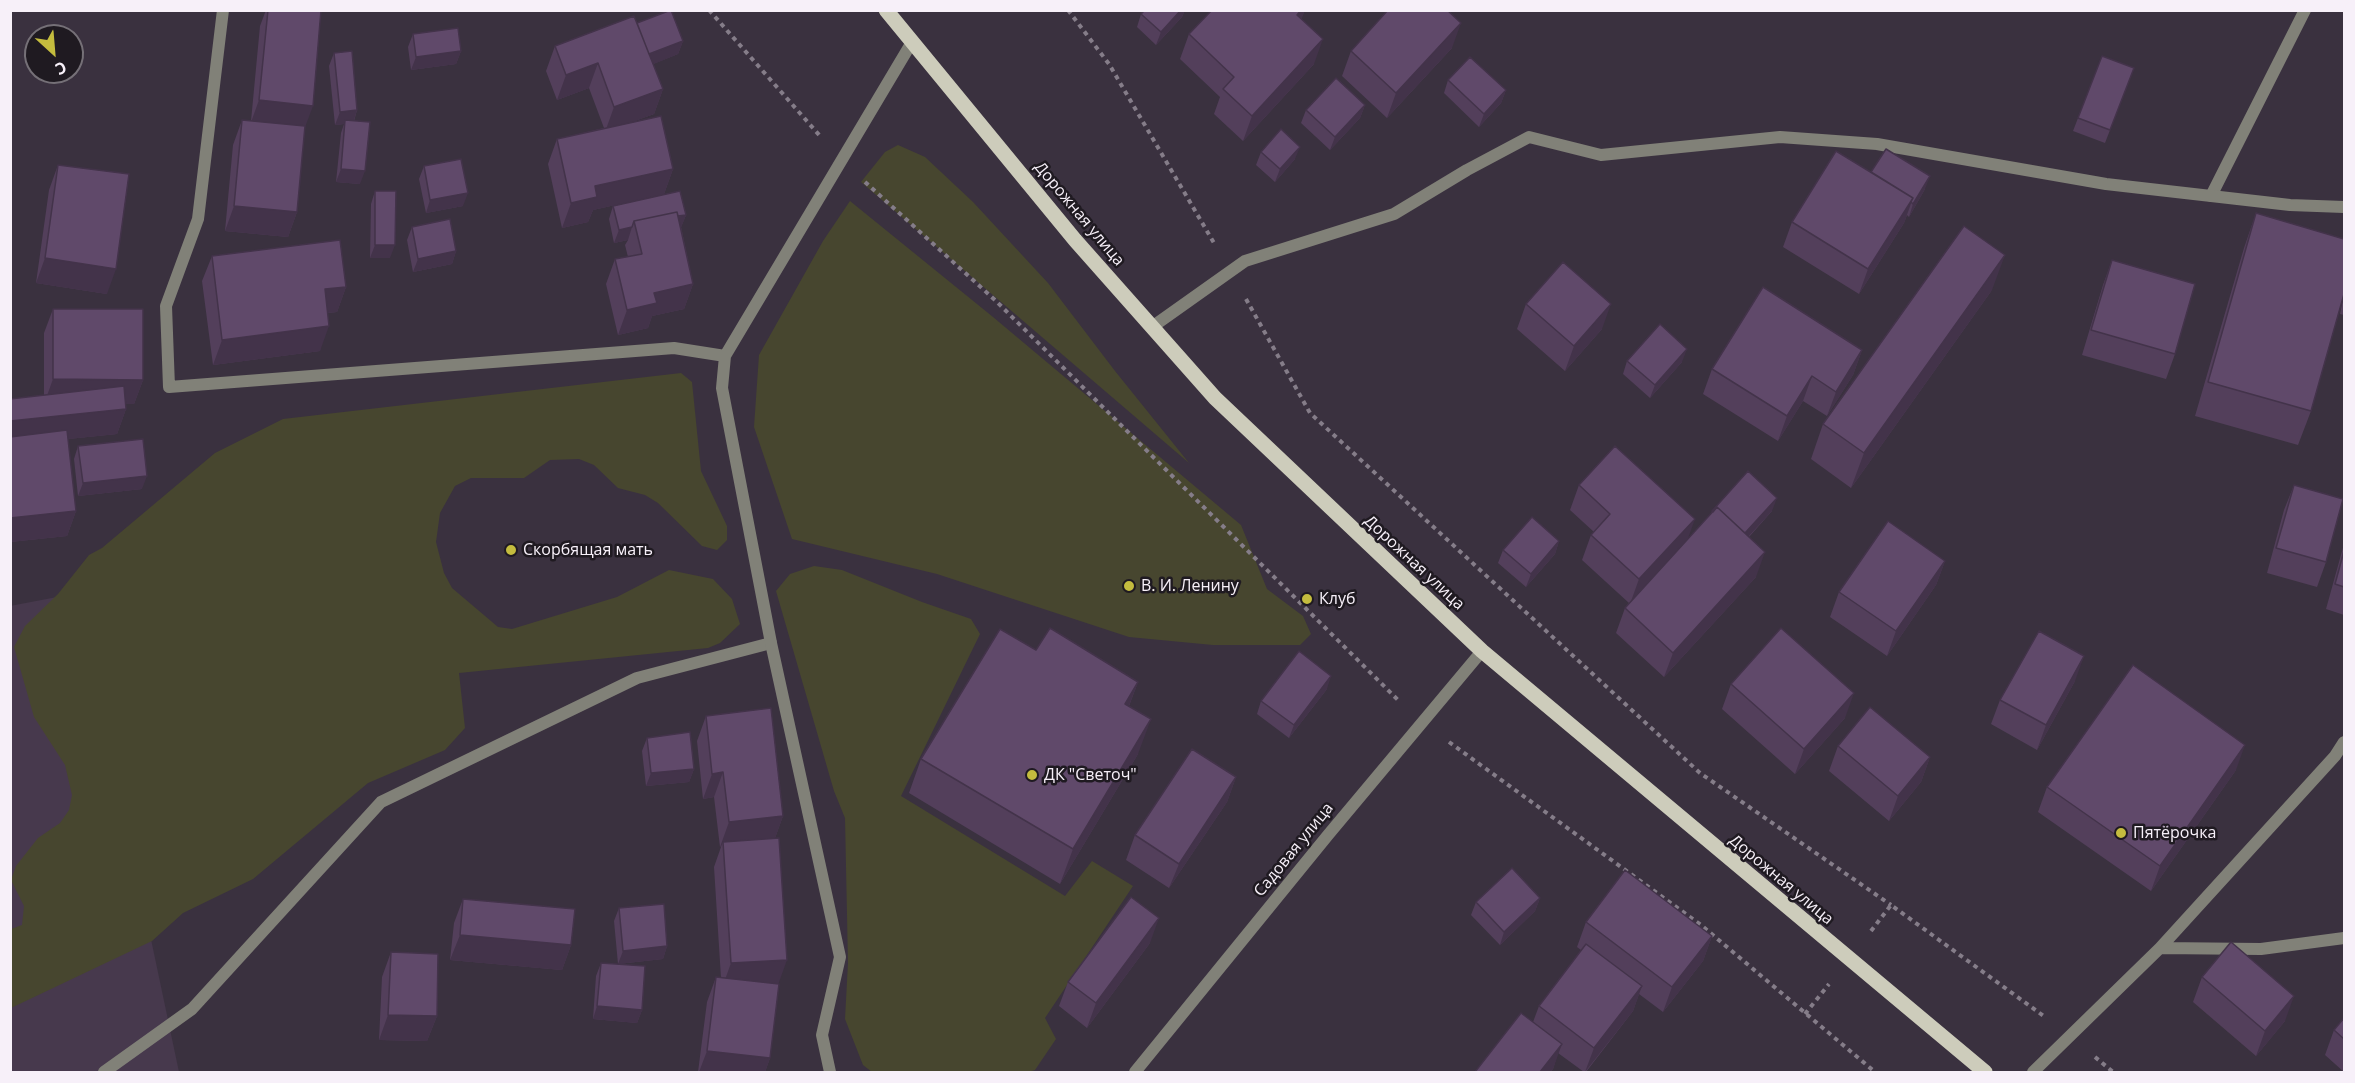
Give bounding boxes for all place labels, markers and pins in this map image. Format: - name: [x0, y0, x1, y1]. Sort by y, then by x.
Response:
- place label: Скорбящая мать: [523, 540, 653, 560]
- marker: Скорбящая мать: [504, 543, 518, 557]
- place label: В. И. Ленину: [1141, 576, 1239, 596]
- marker: В. И. Ленину: [1122, 579, 1136, 593]
- place label: Клуб: [1319, 589, 1355, 609]
- marker: Клуб: [1300, 592, 1314, 606]
- place label: ДК "Светоч": [1044, 765, 1137, 785]
- marker: ДК "Светоч": [1025, 768, 1039, 782]
- place label: Пятёрочка: [2133, 823, 2216, 843]
- marker: Пятёрочка: [2114, 826, 2128, 840]

